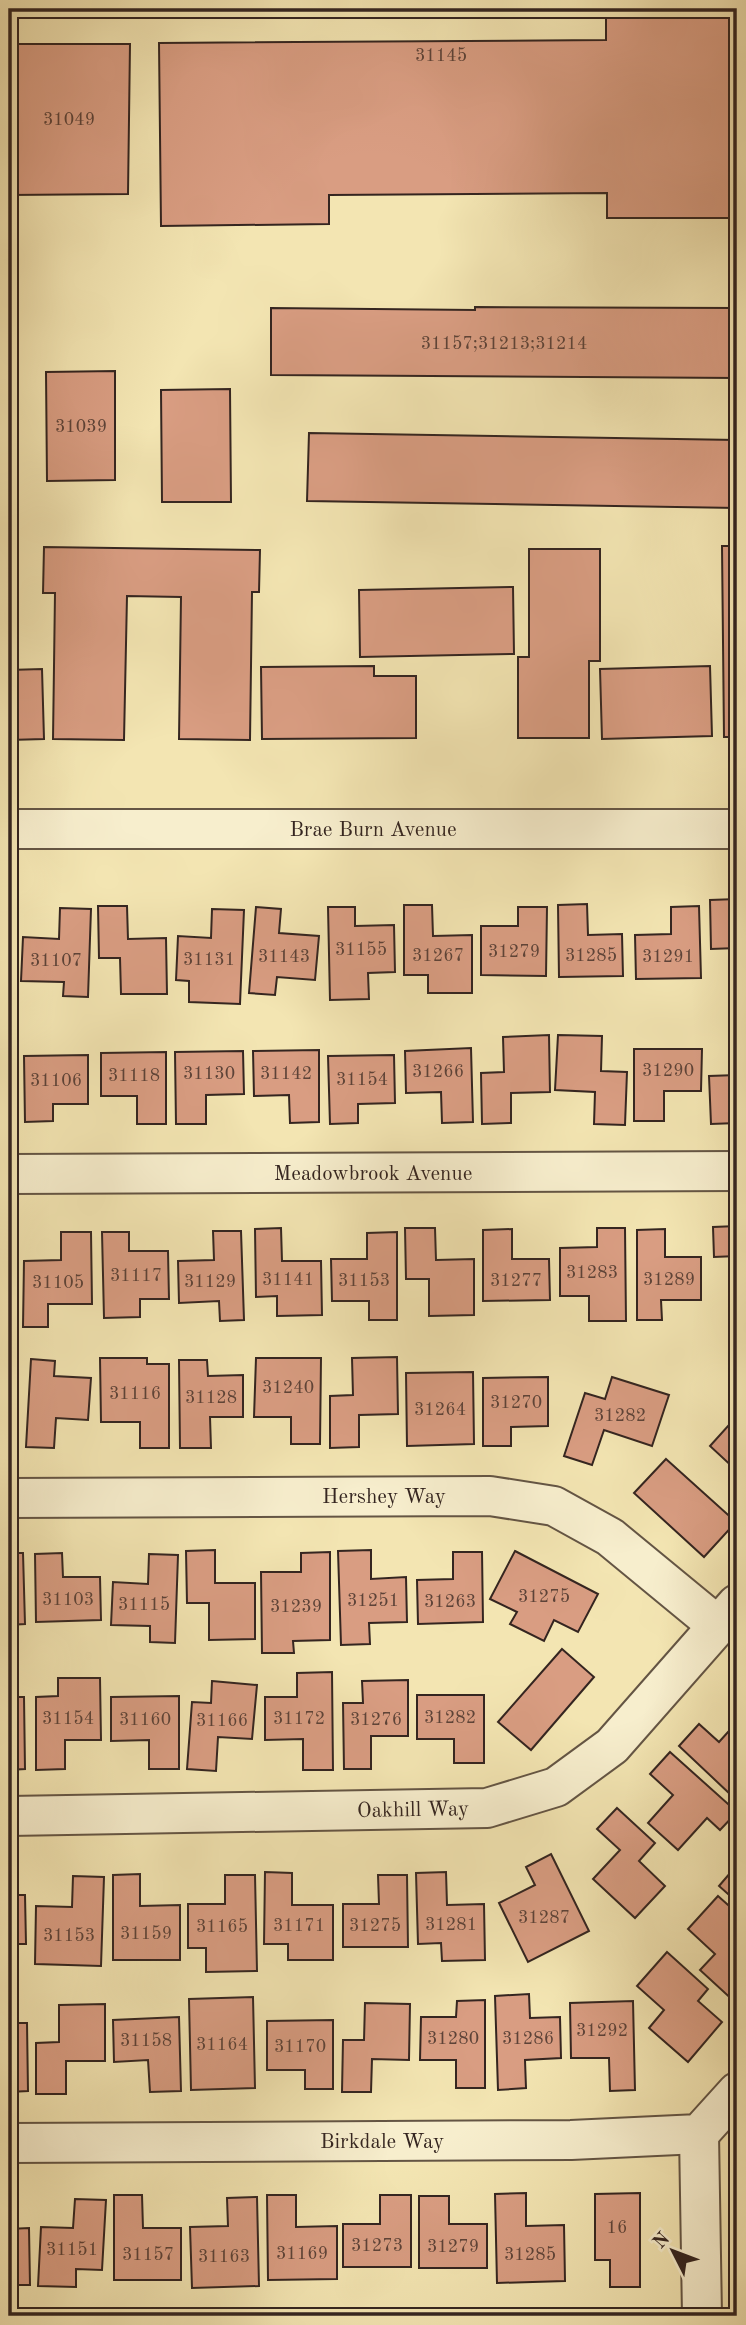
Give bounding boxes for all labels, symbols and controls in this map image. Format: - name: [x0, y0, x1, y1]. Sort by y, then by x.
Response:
- house number: 31145: [415, 47, 467, 65]
- house number: 31049: [43, 111, 95, 129]
- house number: 31157;31213;31214: [421, 335, 587, 353]
- house number: 31039: [55, 418, 107, 436]
- street label: Brae Burn Avenue: [289, 820, 457, 841]
- house number: 31155: [335, 941, 387, 959]
- house number: 31279: [488, 943, 540, 961]
- house number: 31267: [412, 947, 464, 965]
- house number: 31285: [565, 947, 617, 965]
- house number: 31143: [258, 948, 310, 966]
- house number: 31291: [642, 948, 694, 966]
- house number: 31131: [183, 951, 235, 969]
- house number: 31107: [30, 952, 82, 970]
- house number: 31290: [642, 1062, 694, 1080]
- house number: 31266: [412, 1063, 464, 1081]
- house number: 31130: [183, 1065, 235, 1083]
- house number: 31142: [260, 1065, 312, 1083]
- house number: 31118: [108, 1067, 160, 1085]
- house number: 31154: [336, 1071, 388, 1089]
- house number: 31106: [30, 1072, 82, 1090]
- street label: Meadowbrook Avenue: [274, 1164, 472, 1185]
- house number: 31283: [566, 1264, 618, 1282]
- house number: 31117: [110, 1267, 162, 1285]
- house number: 31141: [262, 1271, 314, 1289]
- house number: 31289: [643, 1271, 695, 1289]
- house number: 31153: [338, 1272, 390, 1290]
- house number: 31277: [490, 1272, 542, 1290]
- house number: 31129: [184, 1273, 236, 1291]
- house number: 31105: [32, 1274, 84, 1292]
- house number: 31240: [262, 1379, 314, 1397]
- house number: 31116: [109, 1385, 161, 1403]
- house number: 31128: [185, 1389, 237, 1407]
- house number: 31270: [490, 1394, 542, 1412]
- house number: 31264: [414, 1401, 466, 1419]
- house number: 31282: [594, 1407, 646, 1425]
- street label: Hershey Way: [322, 1487, 446, 1508]
- house number: 31275: [518, 1588, 570, 1606]
- house number: 31103: [42, 1591, 94, 1609]
- house number: 31251: [347, 1592, 399, 1610]
- house number: 31263: [424, 1593, 476, 1611]
- house number: 31115: [118, 1596, 170, 1614]
- house number: 31239: [270, 1598, 322, 1616]
- house number: 31282: [424, 1709, 476, 1727]
- house number: 31154: [42, 1710, 94, 1728]
- house number: 31172: [273, 1710, 325, 1728]
- house number: 31160: [119, 1711, 171, 1729]
- house number: 31276: [350, 1711, 402, 1729]
- house number: 31166: [196, 1712, 248, 1730]
- street label: Oakhill Way: [357, 1799, 469, 1822]
- house number: 31287: [518, 1909, 570, 1927]
- house number: 31281: [425, 1916, 477, 1934]
- house number: 31171: [273, 1917, 325, 1935]
- house number: 31275: [349, 1917, 401, 1935]
- house number: 31165: [196, 1918, 248, 1936]
- house number: 31159: [120, 1925, 172, 1943]
- house number: 31153: [43, 1927, 95, 1945]
- house number: 31292: [576, 2022, 628, 2040]
- house number: 31280: [427, 2030, 479, 2048]
- house number: 31286: [502, 2030, 554, 2048]
- house number: 31158: [120, 2032, 172, 2050]
- house number: 31164: [196, 2036, 248, 2054]
- house number: 31170: [274, 2038, 326, 2056]
- street label: Birkdale Way: [320, 2132, 444, 2153]
- north arrow: [638, 2216, 708, 2286]
- house number: 16: [607, 2219, 627, 2237]
- text: N: [650, 2229, 674, 2253]
- house number: 31273: [351, 2237, 403, 2255]
- house number: 31279: [427, 2238, 479, 2256]
- house number: 31151: [46, 2241, 98, 2259]
- house number: 31169: [276, 2245, 328, 2263]
- house number: 31157: [122, 2246, 174, 2264]
- house number: 31285: [504, 2246, 556, 2264]
- house number: 31163: [198, 2248, 250, 2266]

